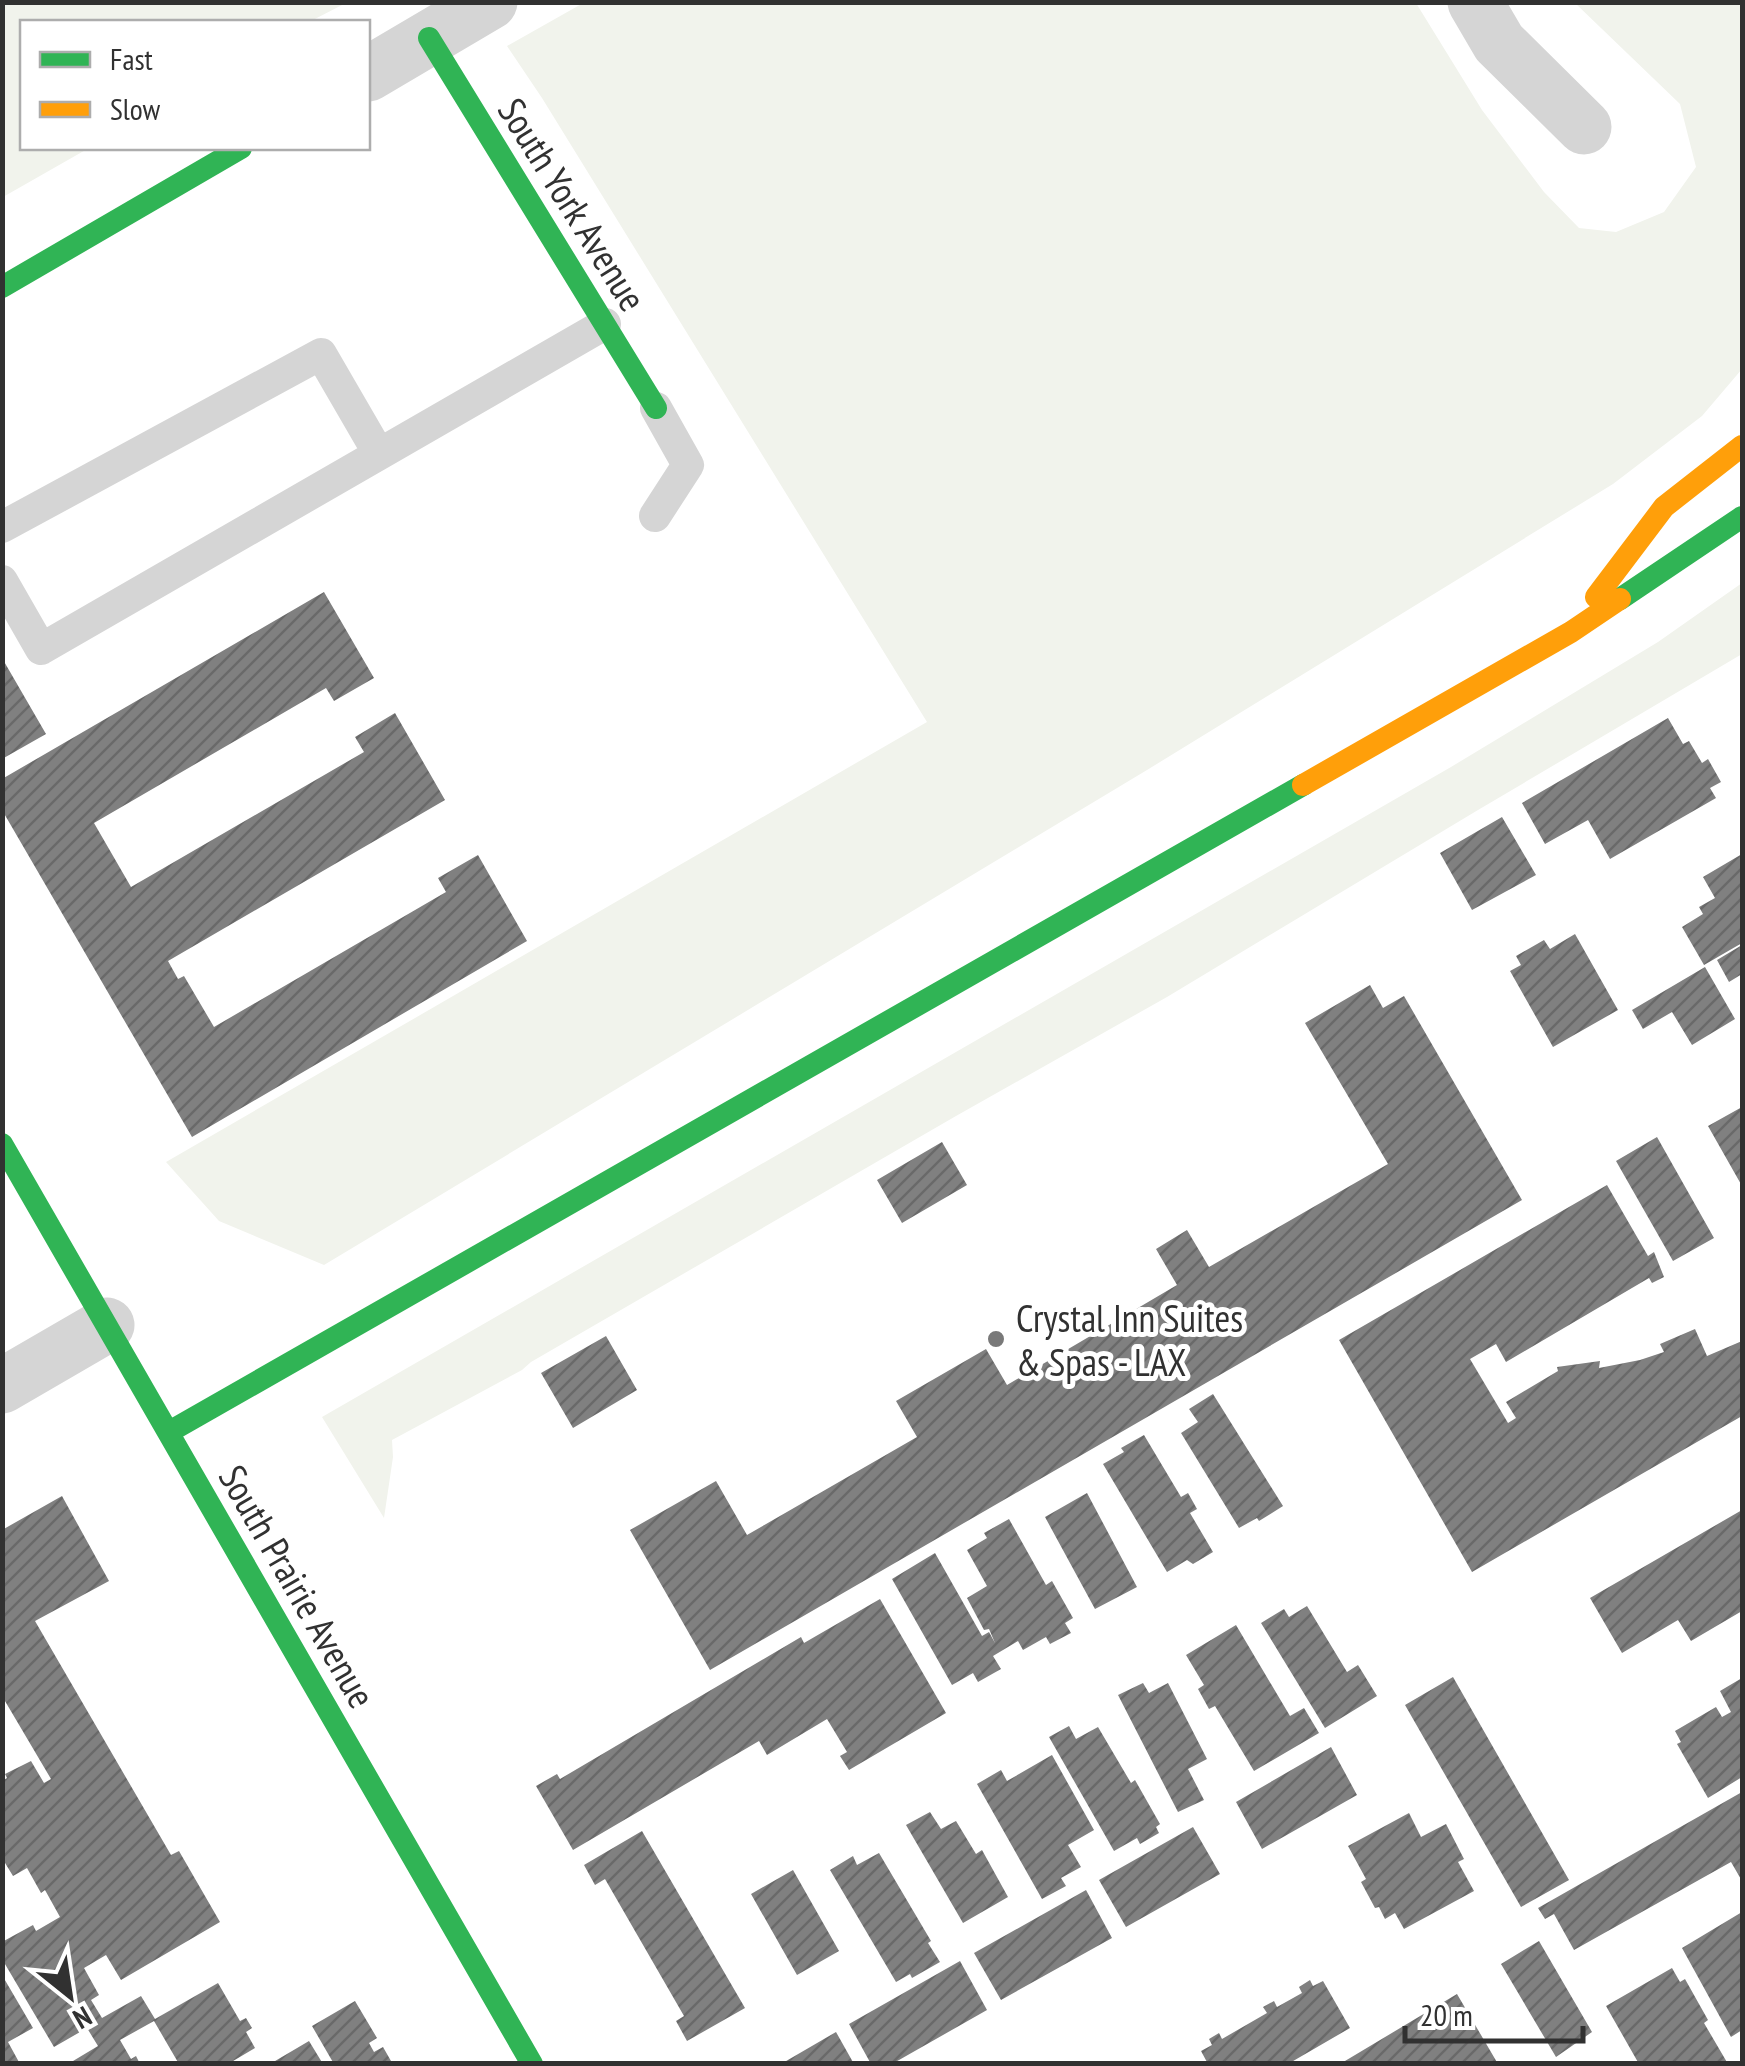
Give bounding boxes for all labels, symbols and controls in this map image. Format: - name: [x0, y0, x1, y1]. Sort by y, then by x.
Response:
- legend: [20, 20, 370, 150]
- text: Fast: [110, 39, 154, 78]
- street label: South York Avenue: [488, 88, 658, 320]
- text: Slow: [110, 89, 161, 128]
- place label: Crystal Inn Suites & Spas - LAX: [1016, 1293, 1243, 1386]
- marker: Crystal Inn Suites & Spas - LAX: [985, 1328, 1007, 1350]
- street label: South Prairie Avenue: [209, 1456, 387, 1716]
- north arrow: [20, 1946, 120, 2046]
- scale bar: [1405, 1981, 1582, 2043]
- text: 20 m: [1420, 1995, 1473, 2034]
- text: N: [67, 1998, 99, 2038]

